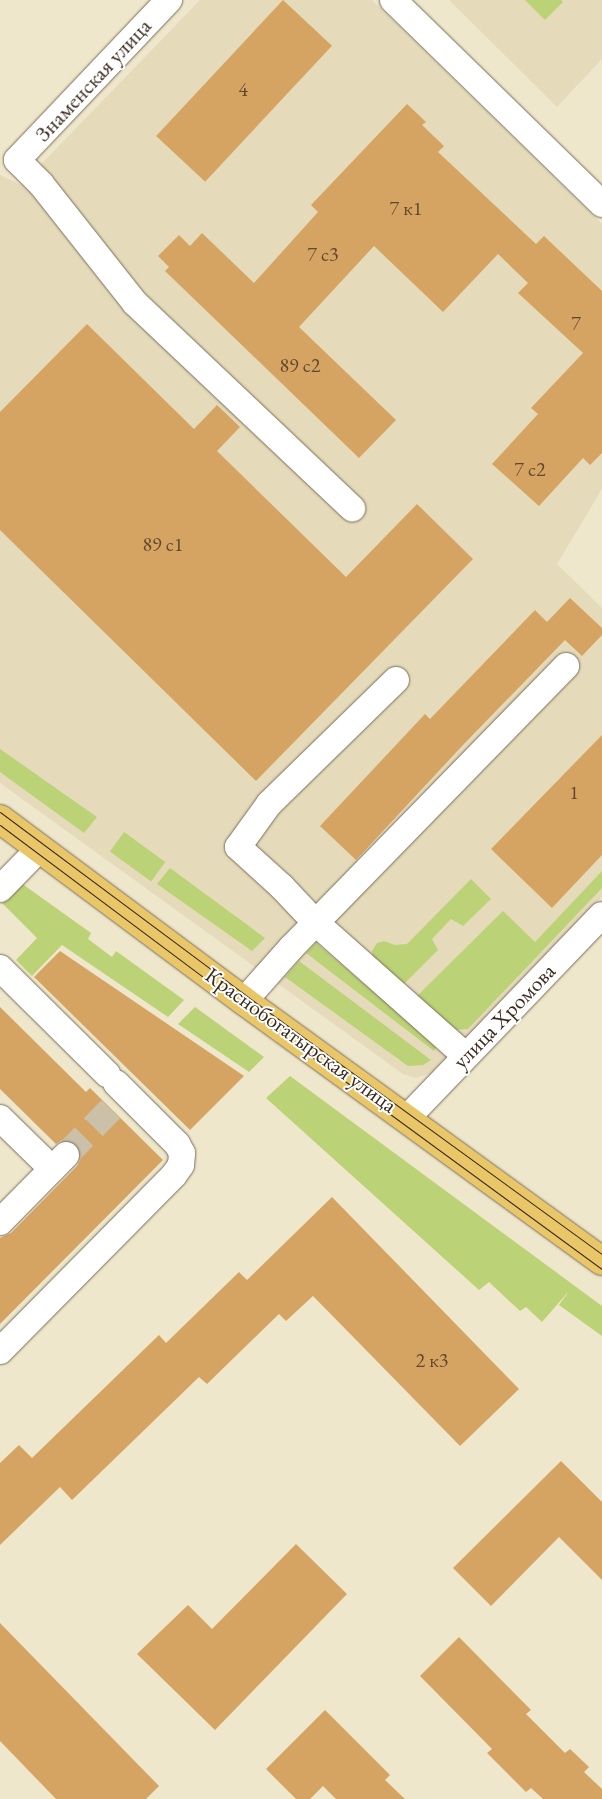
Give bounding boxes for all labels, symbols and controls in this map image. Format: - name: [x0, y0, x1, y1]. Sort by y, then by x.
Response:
- street label: Знаменская улица: [29, 13, 157, 147]
- house number: 4: [238, 77, 248, 101]
- house number: 7 к1: [390, 196, 422, 220]
- house number: 7 с3: [307, 242, 339, 266]
- house number: 7: [571, 311, 581, 335]
- house number: 89 с2: [280, 353, 320, 377]
- house number: 7 с2: [514, 457, 546, 481]
- house number: 89 с1: [143, 532, 183, 556]
- house number: 1: [569, 780, 579, 804]
- street label: улица Хромова: [447, 958, 561, 1074]
- street label: Краснобогатырская улица: [200, 962, 402, 1118]
- house number: 2 к3: [416, 1348, 448, 1372]

